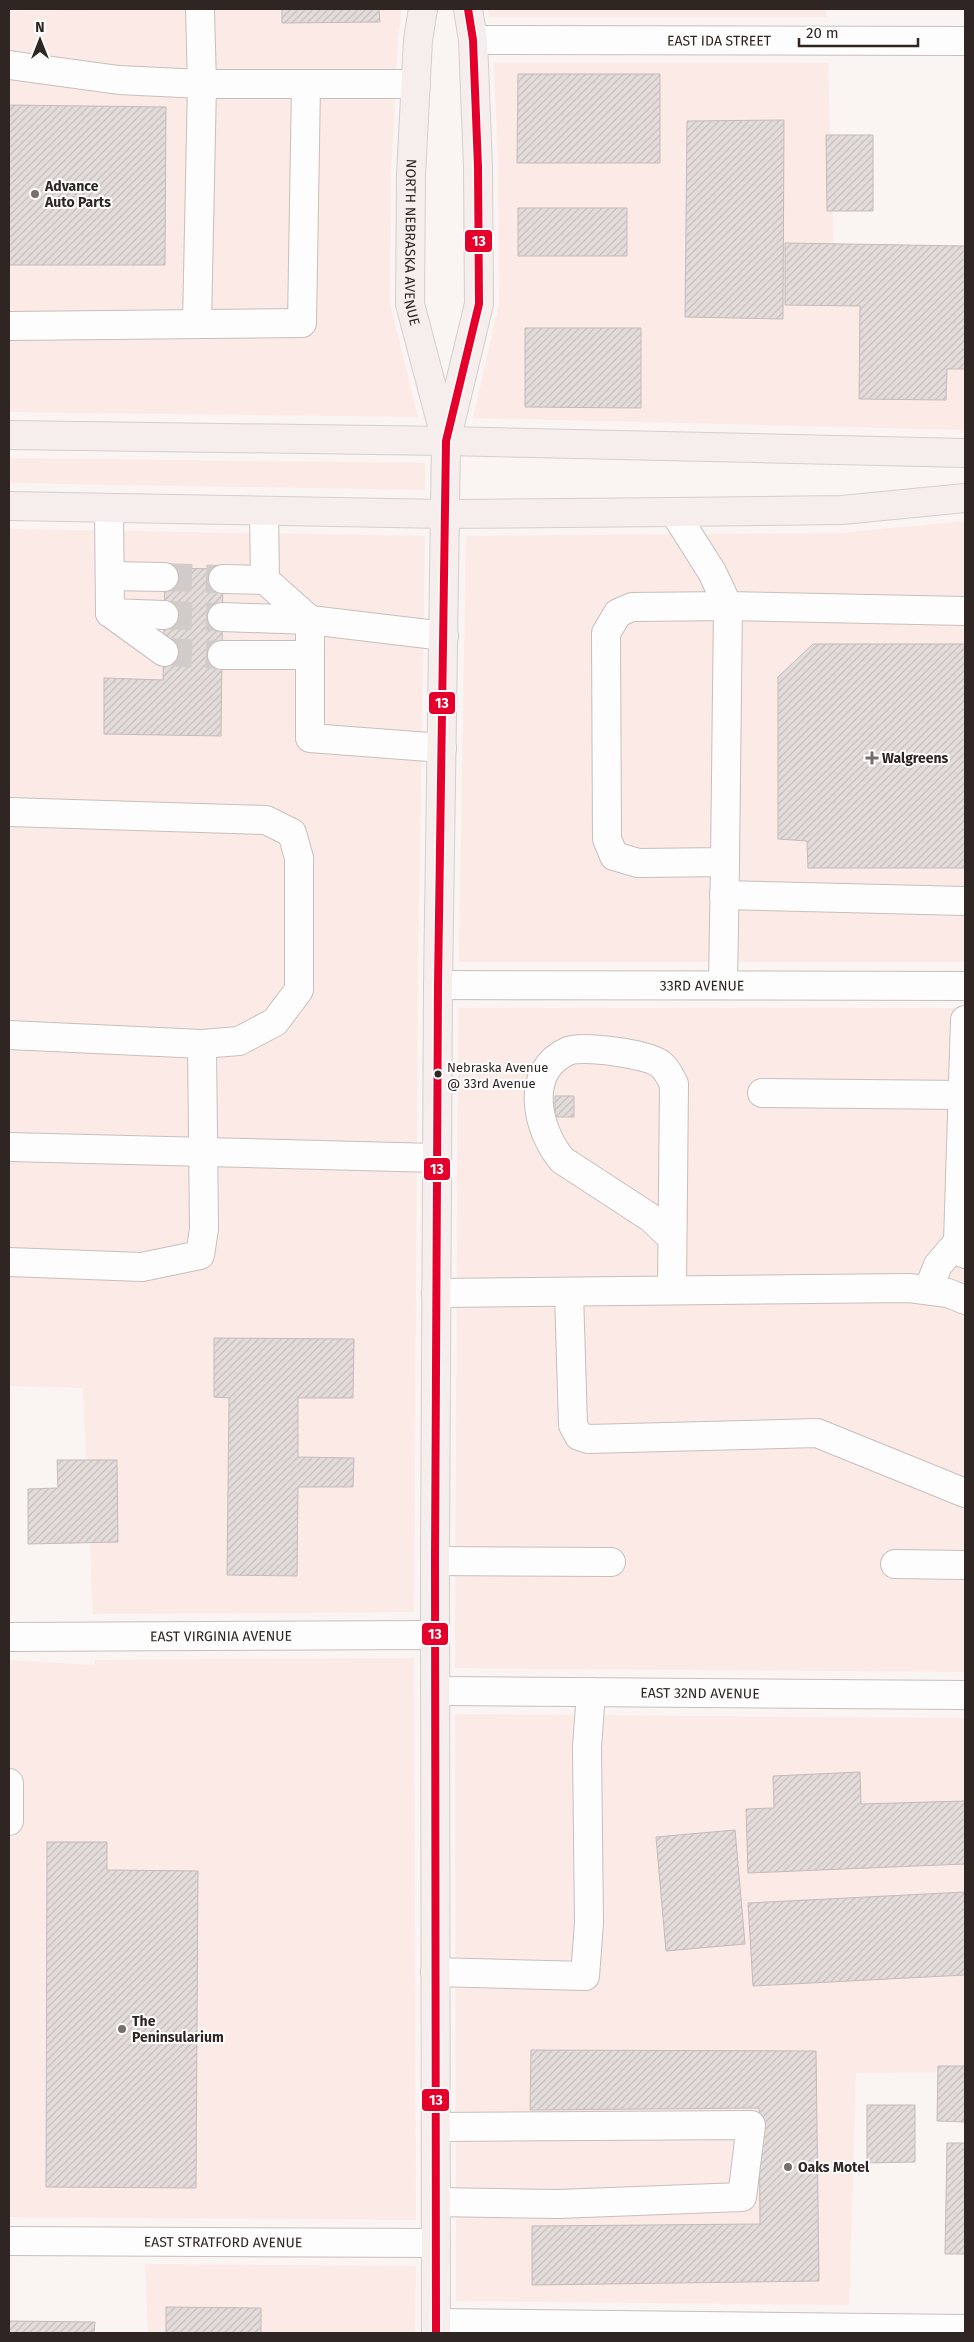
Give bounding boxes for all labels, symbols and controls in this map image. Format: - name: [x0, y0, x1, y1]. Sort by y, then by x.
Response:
- north arrow: [15, 15, 65, 65]
- scale bar: [799, 15, 918, 47]
- text: N: [35, 19, 45, 36]
- text: 20 m: [806, 24, 839, 42]
- street label: EAST IDA STREET: [667, 32, 772, 49]
- street label: NORTH NEBRASKA AVENUE: [401, 158, 424, 327]
- place label: Advance Auto Parts: [44, 178, 111, 211]
- marker: Advance Auto Parts: [29, 188, 41, 200]
- line badge: 13: [464, 229, 493, 253]
- text: 13: [472, 233, 486, 250]
- line badge: 13: [428, 691, 456, 715]
- text: 13: [435, 695, 449, 712]
- place label: Walgreens: [882, 750, 949, 767]
- marker: Walgreens: [866, 752, 878, 764]
- street label: 33RD AVENUE: [660, 977, 744, 994]
- place label: Nebraska Avenue @ 33rd Avenue: [447, 1060, 548, 1091]
- marker: Nebraska Avenue @ 33rd Avenue: [433, 1069, 443, 1079]
- line badge: 13: [423, 1157, 451, 1181]
- text: 13: [430, 1161, 444, 1178]
- line badge: 13: [421, 1622, 449, 1646]
- text: 13: [428, 1626, 442, 1643]
- street label: EAST VIRGINIA AVENUE: [150, 1627, 292, 1645]
- street label: EAST 32ND AVENUE: [640, 1684, 760, 1702]
- place label: The Peninsularium: [132, 2013, 224, 2046]
- marker: The Peninsularium: [116, 2023, 128, 2035]
- line badge: 13: [421, 2088, 450, 2112]
- text: 13: [429, 2092, 443, 2109]
- place label: Oaks Motel: [798, 2159, 870, 2176]
- marker: Oaks Motel: [782, 2161, 794, 2173]
- street label: EAST STRATFORD AVENUE: [144, 2233, 302, 2251]

